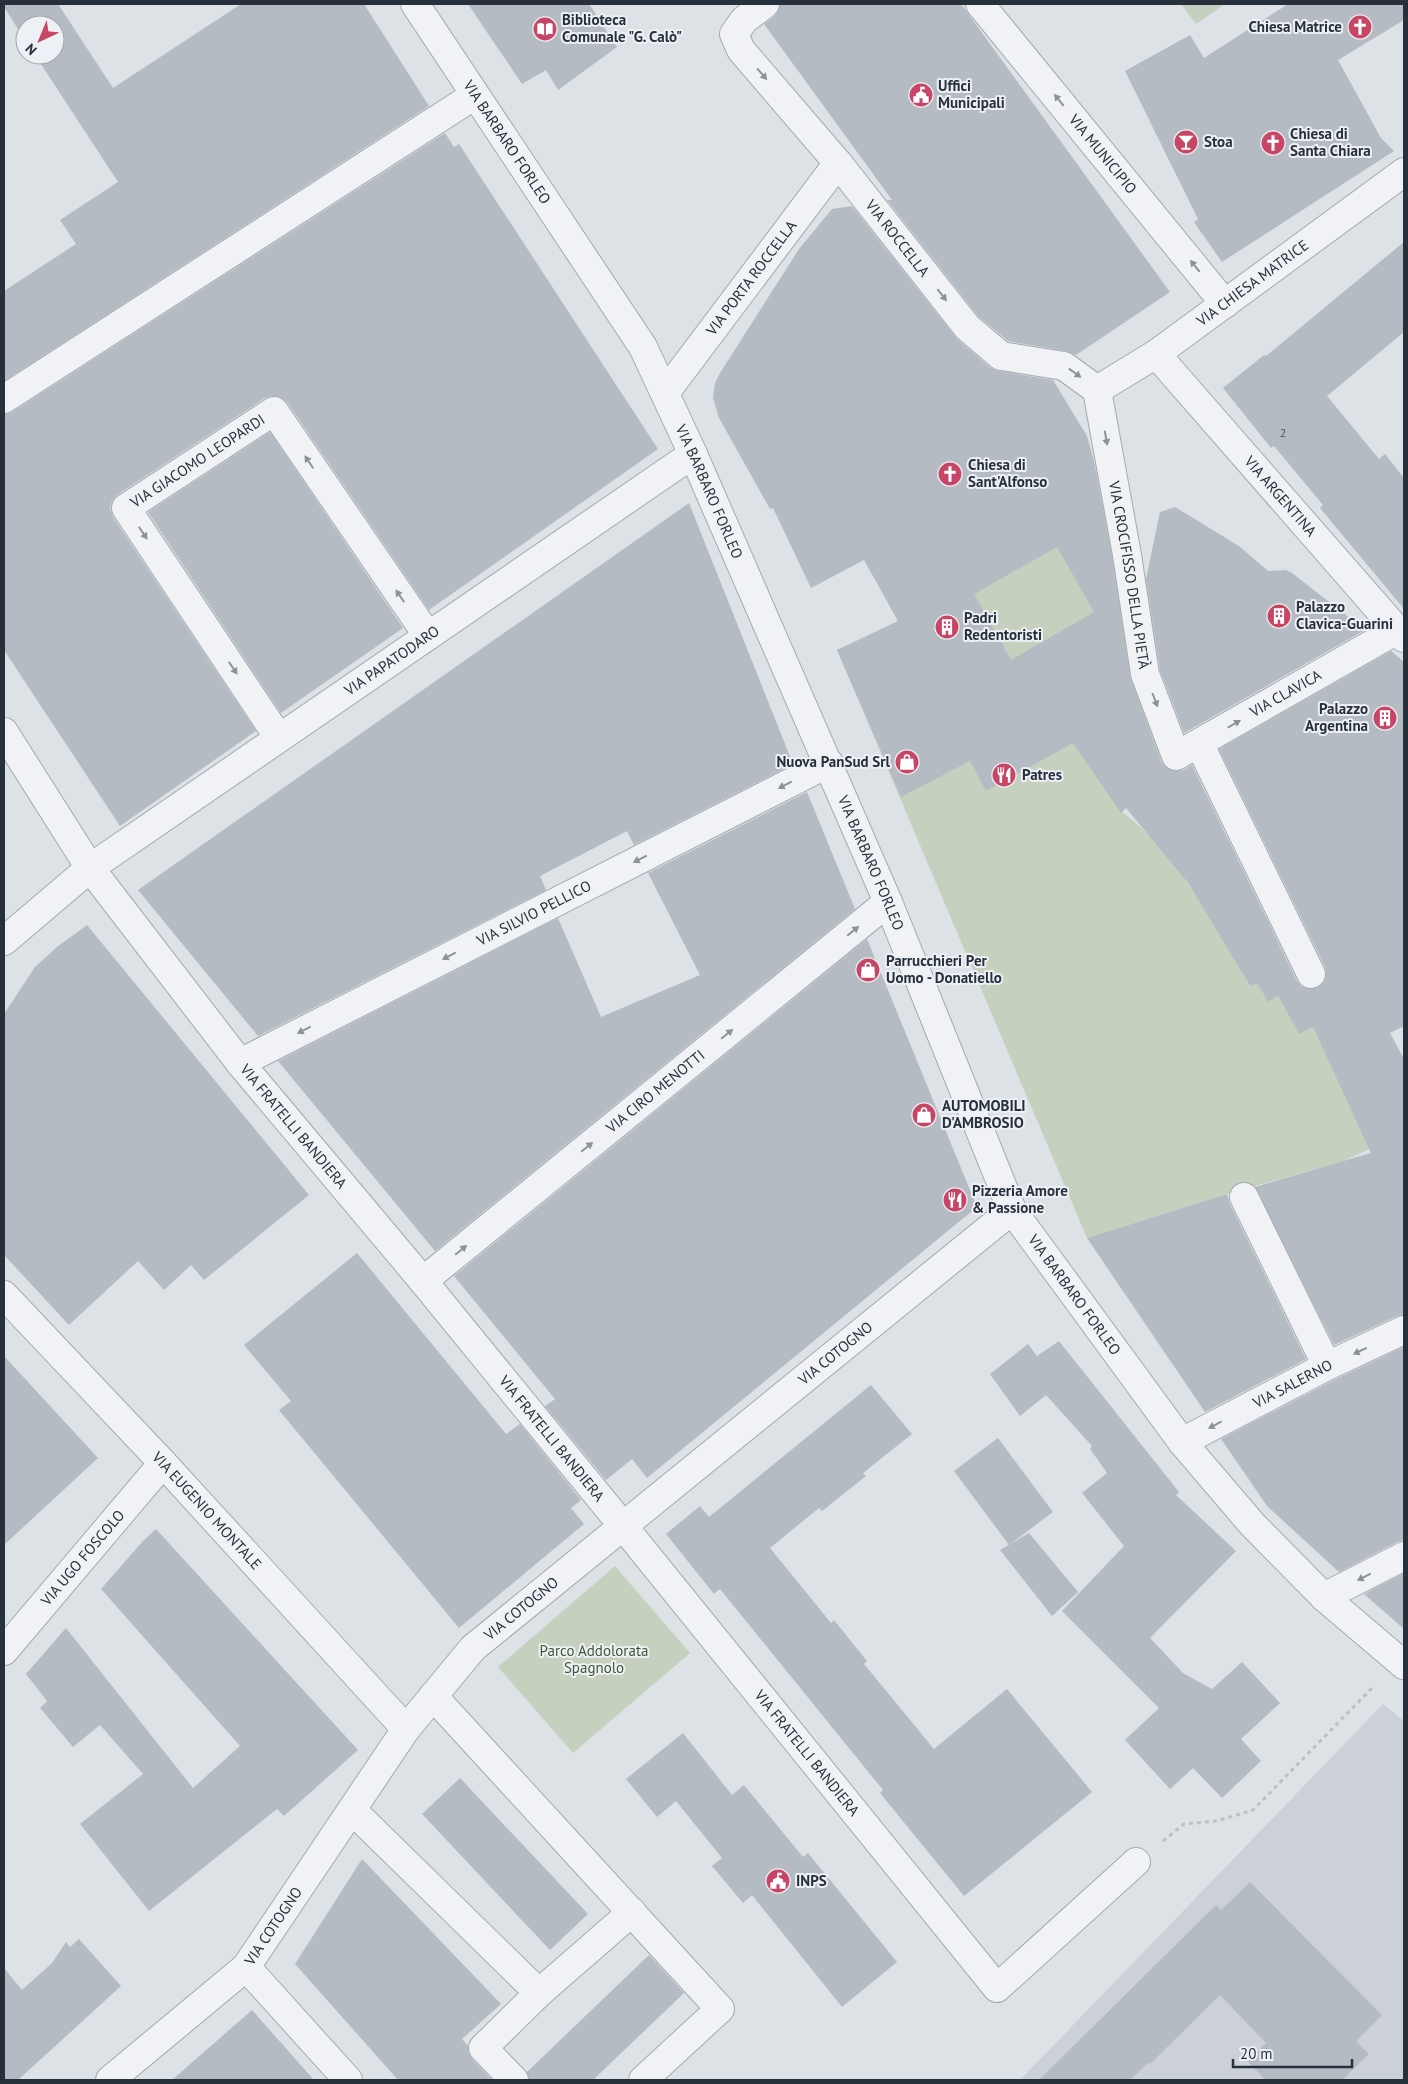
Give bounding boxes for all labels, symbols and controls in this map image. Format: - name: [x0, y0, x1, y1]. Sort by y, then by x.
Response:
- place label: Biblioteca Comunale "G. Calò": [562, 10, 682, 46]
- church icon: Chiesa Matrice: [1347, 14, 1373, 40]
- north arrow: [15, 15, 65, 65]
- library icon: Biblioteca Comunale "G. Calò": [532, 16, 558, 42]
- place label: Chiesa Matrice: [1248, 17, 1342, 36]
- text: N: [21, 40, 41, 59]
- one-way arrow: [756, 67, 767, 80]
- street label: VIA BARBARO FORLEO: [459, 76, 555, 207]
- place label: Uffici Municipali: [938, 76, 1005, 112]
- public building icon: Uffici Municipali: [908, 82, 934, 108]
- one-way arrow: [1053, 94, 1064, 107]
- street label: VIA MUNICIPIO: [1064, 110, 1141, 198]
- place label: Chiesa di Santa Chiara: [1290, 124, 1371, 160]
- bar icon: Stoa: [1173, 129, 1199, 155]
- church icon: Chiesa di Santa Chiara: [1260, 130, 1286, 156]
- place label: Stoa: [1204, 132, 1233, 151]
- street label: VIA ROCCELLA: [861, 195, 934, 281]
- street label: VIA PORTA ROCCELLA: [701, 216, 801, 340]
- street label: VIA CHIESA MATRICE: [1192, 235, 1312, 331]
- one-way arrow: [1189, 260, 1200, 273]
- one-way arrow: [936, 288, 947, 301]
- one-way arrow: [1068, 368, 1081, 379]
- street label: VIA GIACOMO LEOPARDI: [126, 410, 268, 512]
- street label: VIA BARBARO FORLEO: [671, 420, 747, 562]
- house number: 2: [1280, 425, 1286, 440]
- one-way arrow: [1102, 430, 1110, 445]
- street label: VIA ARGENTINA: [1240, 451, 1321, 540]
- one-way arrow: [304, 455, 314, 469]
- place label: Chiesa di Sant'Alfonso: [968, 455, 1047, 491]
- church icon: Chiesa di Sant'Alfonso: [937, 461, 963, 487]
- street label: VIA CROCIFISSO DELLA PIETÀ: [1105, 479, 1154, 671]
- one-way arrow: [138, 526, 147, 540]
- one-way arrow: [395, 589, 405, 603]
- place label: Palazzo Clavica-Guarini: [1296, 597, 1393, 633]
- building icon: Palazzo Clavica-Guarini: [1266, 603, 1292, 629]
- place label: Padri Redentoristi: [964, 608, 1042, 644]
- building icon: Padri Redentoristi: [934, 614, 960, 640]
- street label: VIA PAPATODARO: [340, 621, 443, 700]
- one-way arrow: [228, 661, 238, 675]
- street label: VIA CLAVICA: [1245, 665, 1325, 721]
- one-way arrow: [1151, 693, 1159, 707]
- place label: Palazzo Argentina: [1305, 699, 1368, 735]
- building icon: Palazzo Argentina: [1372, 705, 1398, 731]
- one-way arrow: [1227, 719, 1240, 728]
- shop icon: Nuova PanSud Srl: [894, 749, 920, 775]
- place label: Nuova PanSud Srl: [777, 752, 891, 771]
- restaurant icon: Patres: [991, 762, 1017, 788]
- place label: Patres: [1022, 765, 1062, 784]
- one-way arrow: [778, 781, 793, 790]
- street label: VIA BARBARO FORLEO: [833, 792, 908, 933]
- one-way arrow: [633, 855, 648, 863]
- street label: VIA SILVIO PELLICO: [473, 876, 594, 950]
- one-way arrow: [846, 926, 859, 937]
- place label: Parrucchieri Per Uomo - Donatiello: [886, 951, 1002, 987]
- one-way arrow: [442, 953, 456, 961]
- shop icon: Parrucchieri Per Uomo - Donatiello: [855, 957, 881, 983]
- one-way arrow: [297, 1026, 311, 1034]
- one-way arrow: [720, 1028, 733, 1039]
- street label: VIA CIRO MENOTTI: [601, 1045, 708, 1137]
- street label: VIA FRATELLI BANDIERA: [235, 1059, 352, 1193]
- place label: AUTOMOBILI D'AMBROSIO: [942, 1096, 1026, 1132]
- shop icon: AUTOMOBILI D'AMBROSIO: [911, 1102, 937, 1128]
- one-way arrow: [580, 1142, 593, 1153]
- place label: Pizzeria Amore & Passione: [972, 1181, 1068, 1217]
- restaurant icon: Pizzeria Amore & Passione: [942, 1187, 968, 1213]
- street label: VIA BARBARO FORLEO: [1024, 1230, 1125, 1359]
- one-way arrow: [454, 1244, 467, 1255]
- street label: VIA COTOGNO: [794, 1317, 876, 1389]
- one-way arrow: [1353, 1347, 1367, 1355]
- street label: VIA SALERNO: [1249, 1355, 1335, 1413]
- street label: VIA FRATELLI BANDIERA: [495, 1371, 609, 1505]
- one-way arrow: [1208, 1421, 1223, 1429]
- street label: VIA EUGENIO MONTALE: [148, 1447, 266, 1573]
- street label: VIA UGO FOSCOLO: [36, 1506, 128, 1610]
- street label: VIA COTOGNO: [479, 1572, 562, 1645]
- one-way arrow: [1357, 1573, 1372, 1581]
- park label: Parco Addolorata Spagnolo: [540, 1641, 648, 1677]
- street label: VIA FRATELLI BANDIERA: [750, 1685, 864, 1820]
- public building icon: INPS: [765, 1868, 791, 1894]
- place label: INPS: [796, 1871, 827, 1890]
- street label: VIA COTOGNO: [239, 1883, 306, 1969]
- scale bar: [1233, 2036, 1352, 2068]
- text: 20 m: [1240, 2044, 1273, 2063]

